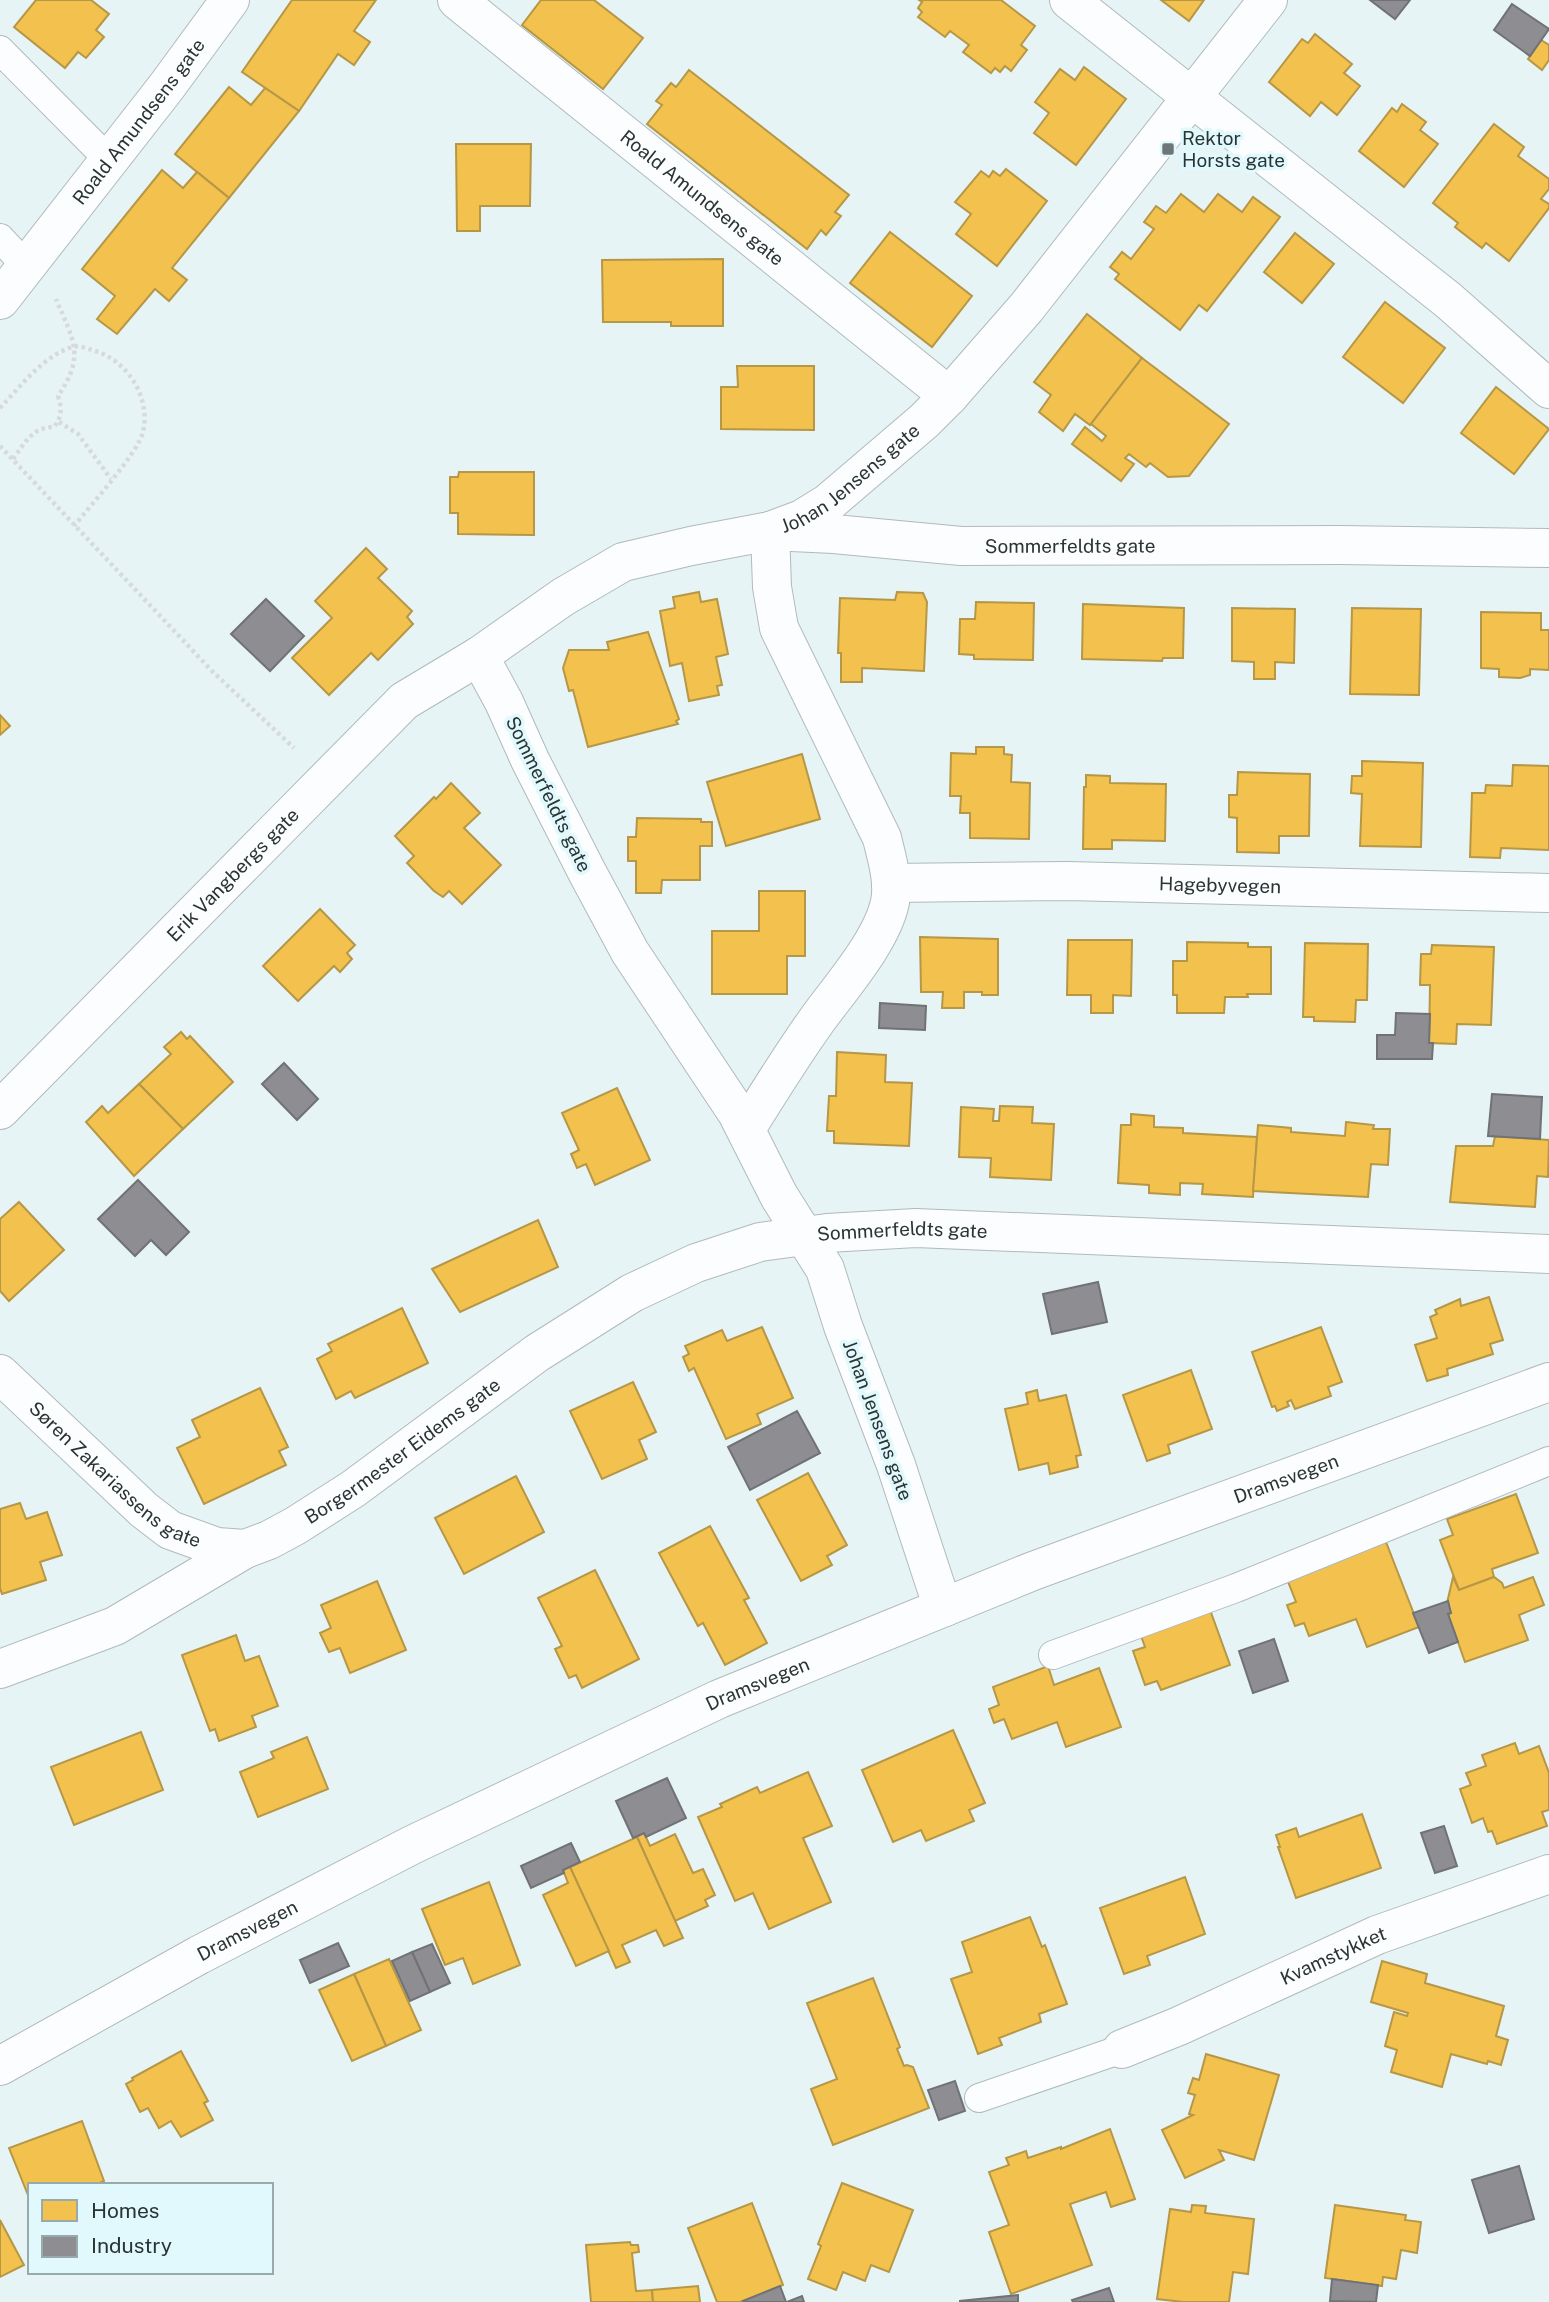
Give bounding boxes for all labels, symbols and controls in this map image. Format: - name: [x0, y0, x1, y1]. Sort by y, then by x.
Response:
- street label: Roald Amundsens gate: [68, 34, 209, 209]
- street label: Roald Amundsens gate: [616, 125, 788, 270]
- place label: Rektor Horsts gate: [1182, 127, 1285, 171]
- marker: Rektor Horsts gate: [1160, 141, 1176, 157]
- street label: Johan Jensens gate: [777, 419, 924, 537]
- street label: Sommerfeldts gate: [985, 534, 1155, 557]
- street label: Sommerfeldts gate: [502, 713, 596, 875]
- street label: Erik Vangbergs gate: [162, 803, 303, 946]
- street label: Hagebyvegen: [1159, 872, 1281, 897]
- street label: Sommerfeldts gate: [816, 1217, 988, 1245]
- street label: Johan Jensens gate: [839, 1337, 917, 1503]
- street label: Borgermester Eidems gate: [300, 1373, 504, 1528]
- street label: Søren Zakariassens gate: [25, 1397, 204, 1551]
- street label: Dramsvegen: [1230, 1449, 1341, 1508]
- street label: Dramsvegen: [702, 1652, 813, 1715]
- street label: Dramsvegen: [193, 1895, 301, 1965]
- street label: Kvamstykket: [1277, 1922, 1389, 1989]
- legend: [28, 2183, 273, 2274]
- text: Homes: [91, 2198, 159, 2223]
- text: Industry: [91, 2233, 172, 2258]

